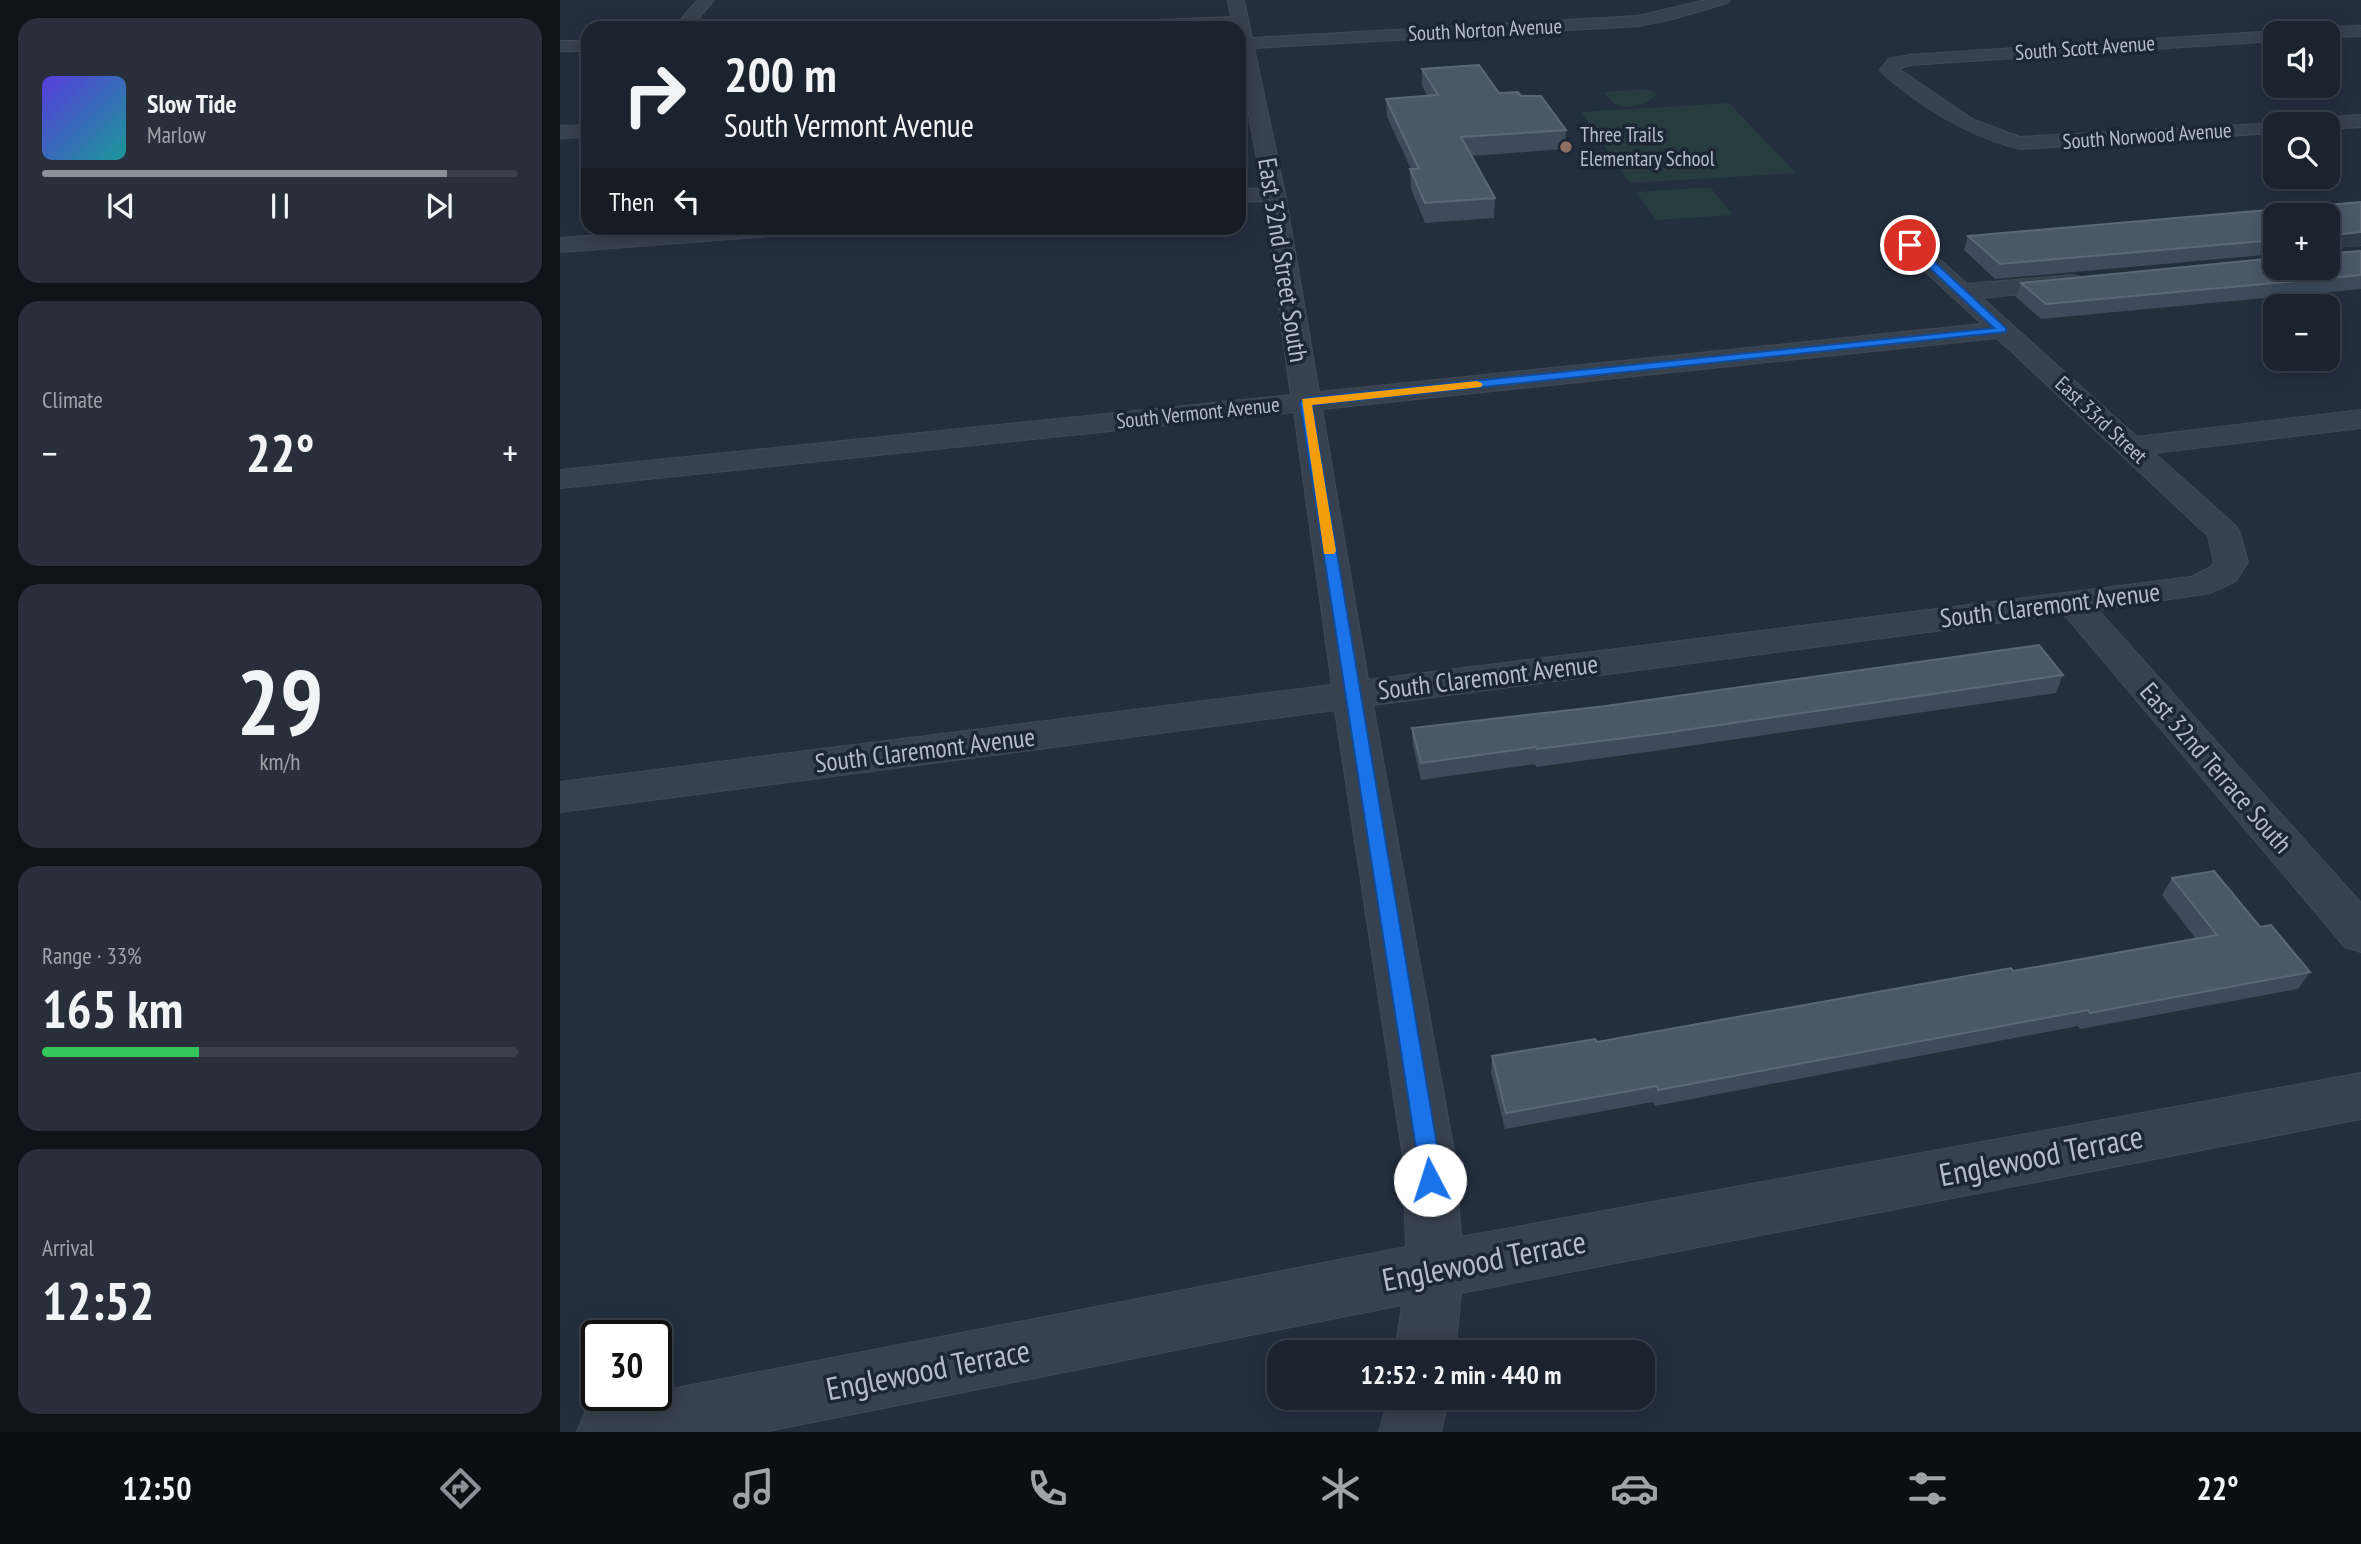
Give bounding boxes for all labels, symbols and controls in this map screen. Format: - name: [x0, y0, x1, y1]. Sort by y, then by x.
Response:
- street label: South Norton Avenue: [1407, 12, 1563, 47]
- map controls: [2263, 21, 2340, 371]
- button: sound: [2263, 21, 2340, 98]
- street label: South Scott Avenue: [2014, 29, 2156, 66]
- text: 200 m: [724, 42, 837, 106]
- icon: right: [609, 49, 700, 140]
- text: Slow Tide: [147, 87, 237, 120]
- text: South Vermont Avenue: [724, 104, 974, 146]
- button: search: [2263, 112, 2340, 189]
- street label: South Norwood Avenue: [2062, 116, 2232, 155]
- text: Marlow: [147, 120, 206, 149]
- place label: Three Trails Elementary School: [1580, 121, 1715, 172]
- marker: Three Trails Elementary School: [1558, 139, 1574, 155]
- street label: East 32nd Street South: [1251, 156, 1316, 364]
- icon: left: [668, 182, 706, 220]
- text: Then: [609, 185, 654, 218]
- icon: previous: [102, 187, 140, 225]
- icon: pause: [261, 187, 299, 225]
- icon: next: [420, 187, 458, 225]
- button: +: [2263, 203, 2340, 280]
- pin: [1880, 215, 1940, 275]
- icon: arrive: [1891, 226, 1929, 264]
- button: −: [2263, 294, 2340, 371]
- street label: East 33rd Street: [2050, 370, 2153, 469]
- text: Climate: [42, 385, 103, 414]
- street label: South Vermont Avenue: [1115, 391, 1281, 435]
- text: 22°: [246, 419, 314, 486]
- text: −: [42, 428, 58, 477]
- text: +: [502, 428, 518, 477]
- street label: South Claremont Avenue: [1938, 575, 2162, 634]
- text: 29: [237, 642, 324, 760]
- street label: South Claremont Avenue: [1376, 647, 1600, 706]
- street label: East 32nd Terrace South: [2133, 676, 2300, 860]
- street label: South Claremont Avenue: [813, 720, 1037, 779]
- text: km/h: [260, 747, 300, 776]
- text: Range · 33%: [42, 941, 142, 970]
- text: 165 km: [42, 975, 183, 1042]
- street label: Englewood Terrace: [1935, 1115, 2146, 1195]
- position arrow: [1393, 1143, 1467, 1217]
- street label: Englewood Terrace: [1378, 1220, 1589, 1300]
- text: Arrival: [42, 1233, 94, 1262]
- text: 12:52: [42, 1267, 154, 1334]
- speed limit sign: 30: [581, 1320, 672, 1411]
- street label: Englewood Terrace: [822, 1329, 1033, 1409]
- text: 12:52 · 2 min · 440 m: [1361, 1358, 1561, 1391]
- icon: directions: [436, 1464, 485, 1513]
- icon: music: [729, 1464, 778, 1513]
- icon: phone: [1023, 1464, 1072, 1513]
- icon: climate: [1316, 1464, 1365, 1513]
- icon: car: [1610, 1464, 1659, 1513]
- icon: filters: [1903, 1464, 1952, 1513]
- text: 12:50: [122, 1467, 191, 1509]
- text: 22°: [2197, 1467, 2239, 1509]

